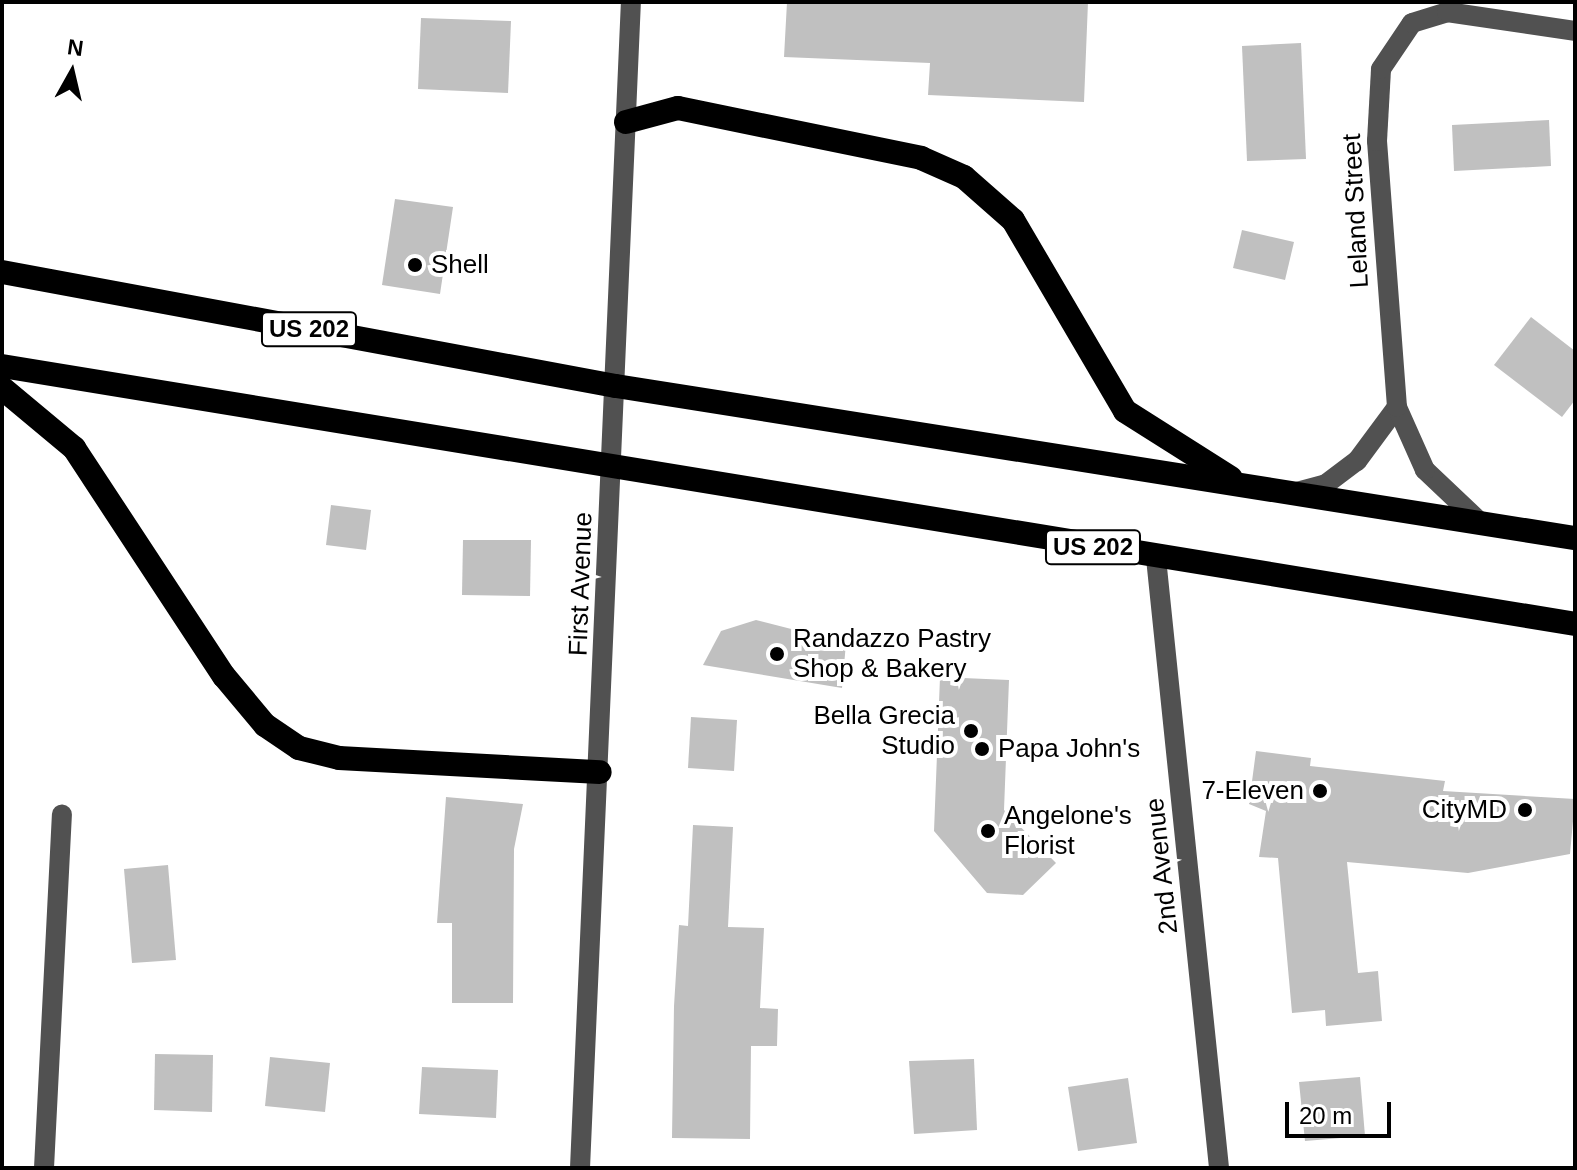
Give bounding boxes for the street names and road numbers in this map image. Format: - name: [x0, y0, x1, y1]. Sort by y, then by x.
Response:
- street label: Leland Street: [1336, 133, 1376, 289]
- road number: US 202: [259, 309, 359, 349]
- street label: First Avenue: [563, 511, 599, 657]
- road number: US 202: [1043, 527, 1143, 567]
- street label: 2nd Avenue: [1139, 796, 1185, 936]

